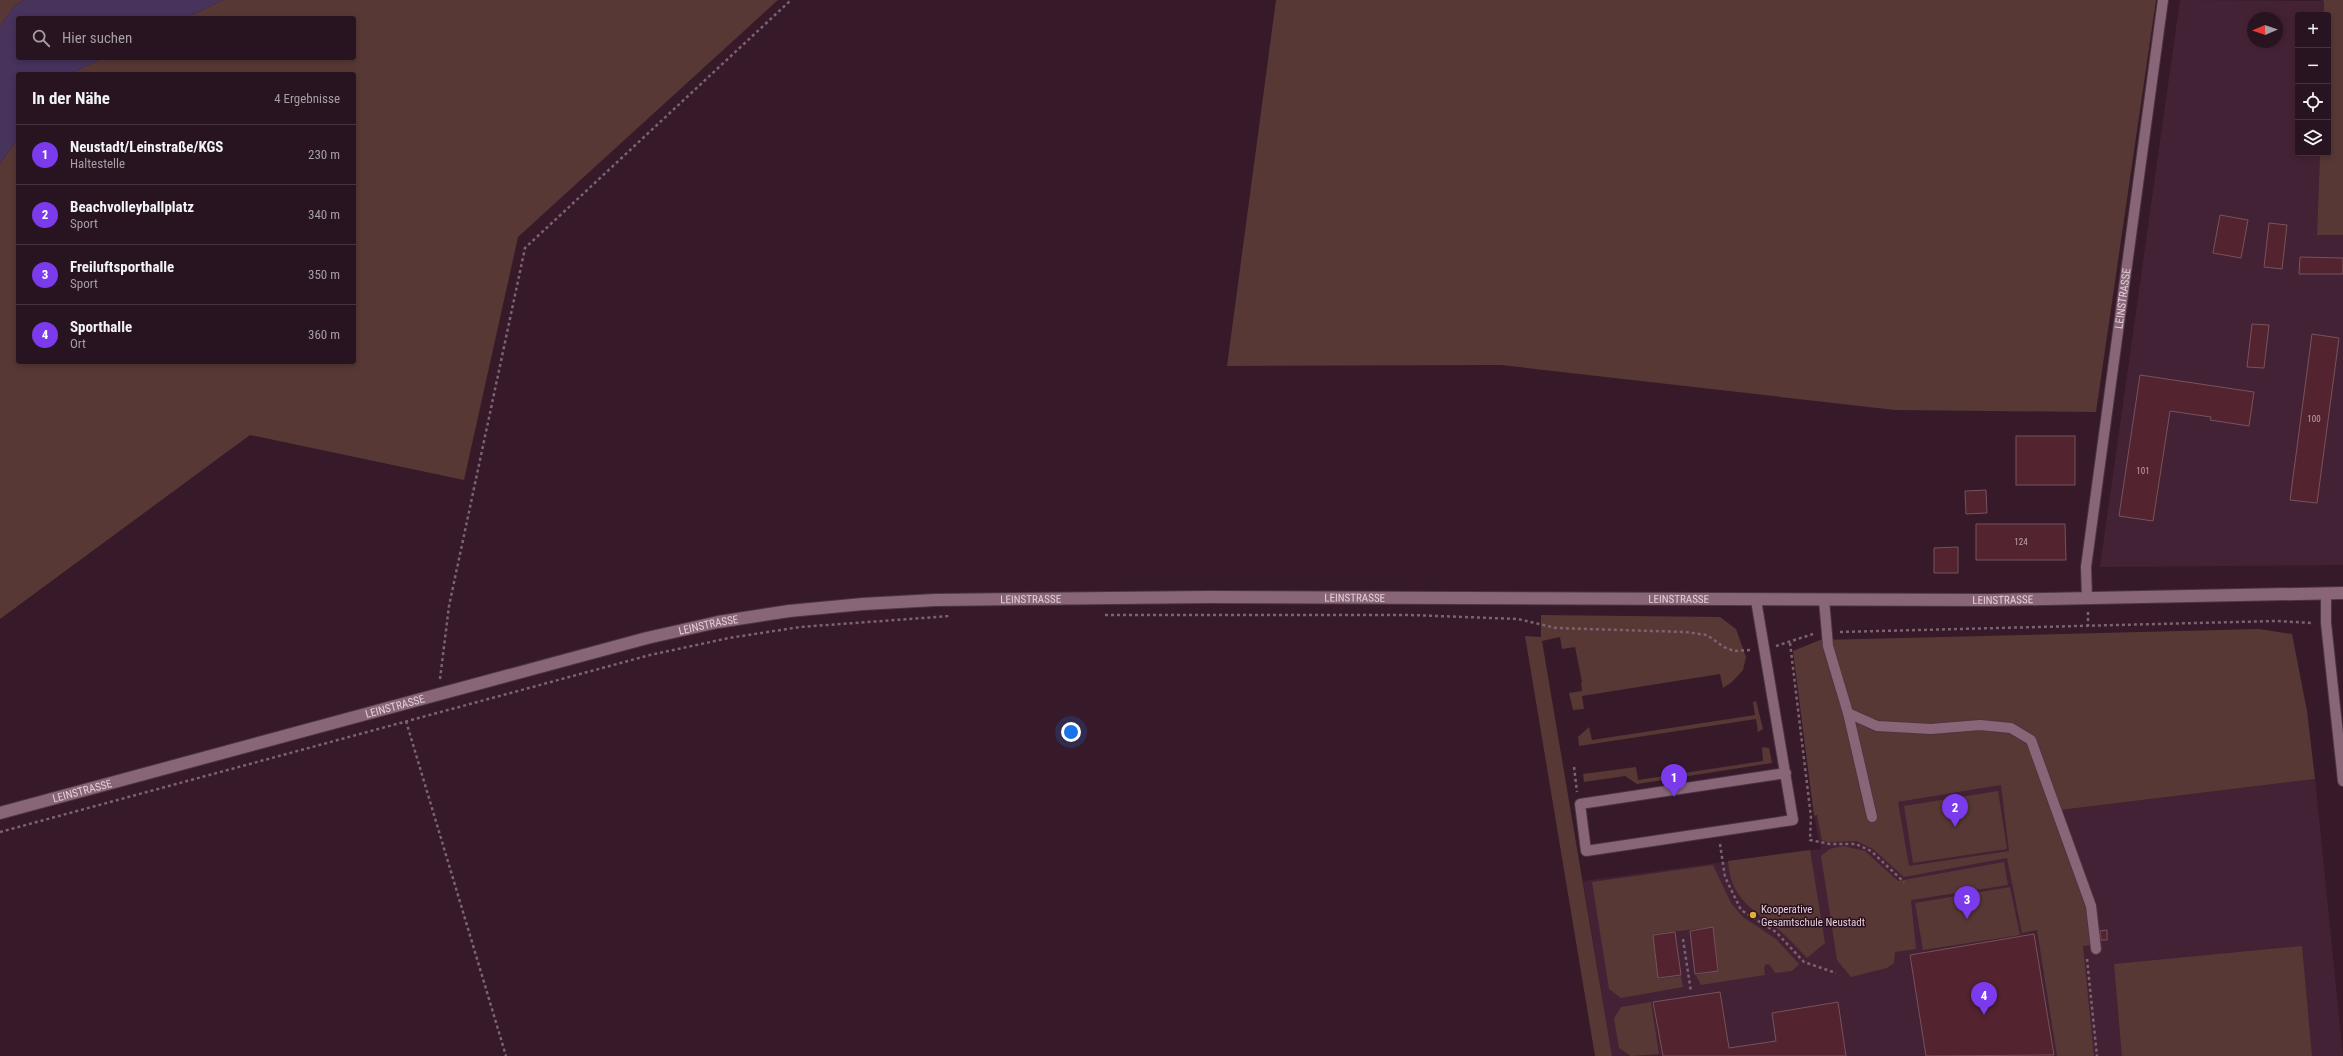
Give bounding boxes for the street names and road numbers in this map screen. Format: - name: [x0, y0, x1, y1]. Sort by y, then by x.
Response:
- street label: LEINSTRASSE: [2112, 267, 2133, 329]
- street label: LEINSTRASSE: [1324, 591, 1386, 604]
- street label: LEINSTRASSE: [1000, 592, 1062, 606]
- street label: LEINSTRASSE: [1648, 592, 1710, 605]
- street label: LEINSTRASSE: [1972, 593, 2034, 607]
- street label: LEINSTRASSE: [677, 612, 740, 637]
- street label: LEINSTRASSE: [364, 692, 426, 720]
- street label: LEINSTRASSE: [51, 776, 114, 805]

